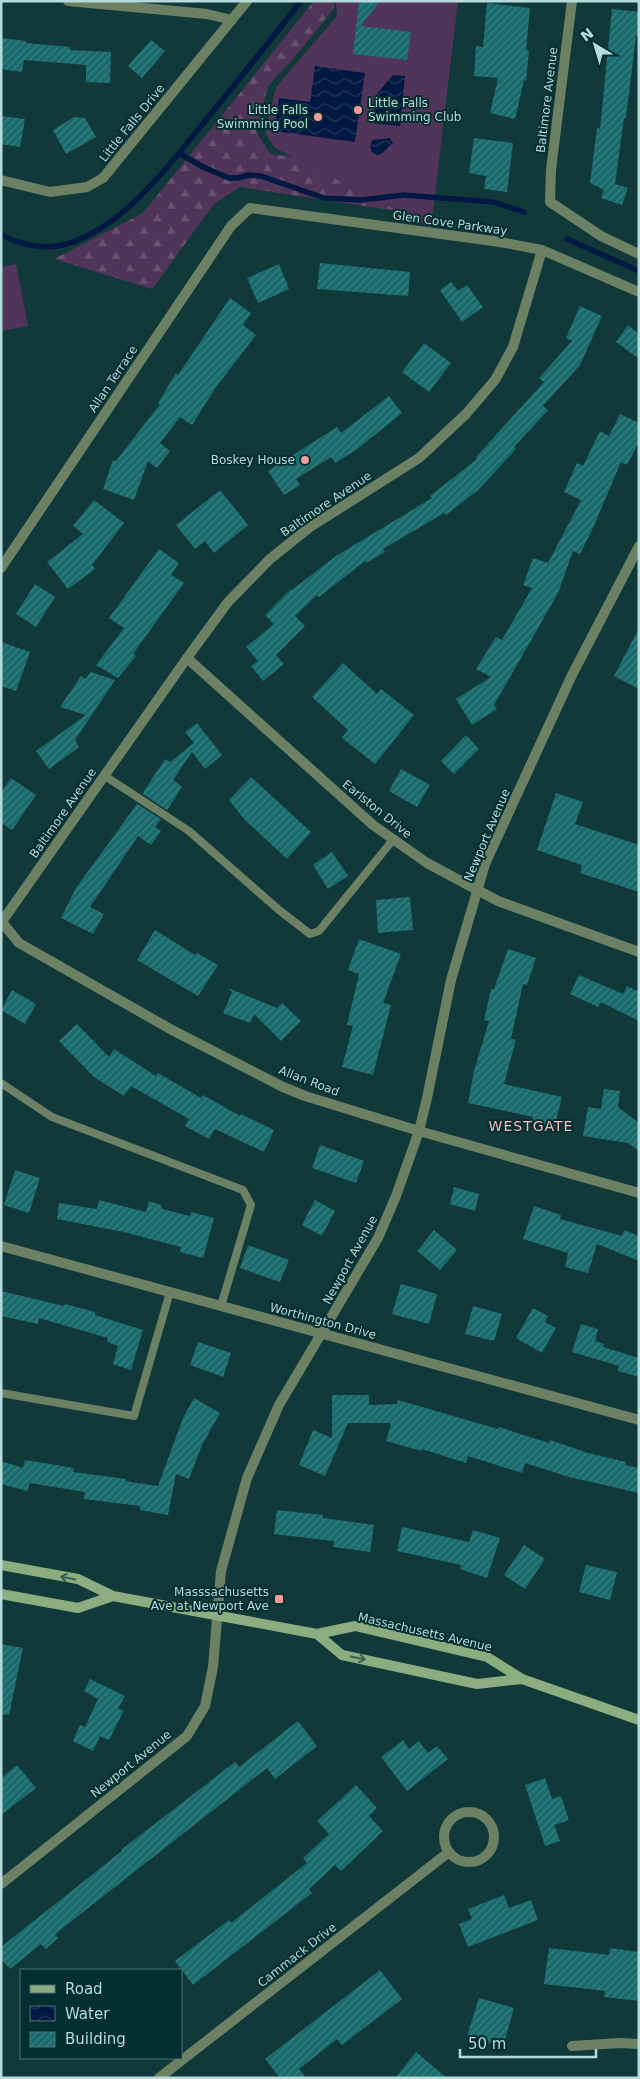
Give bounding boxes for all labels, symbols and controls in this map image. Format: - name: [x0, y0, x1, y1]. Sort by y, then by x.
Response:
- north arrow: [570, 20, 620, 70]
- text: N: [577, 25, 597, 45]
- street label: Baltimore Avenue: [534, 46, 560, 154]
- street label: Little Falls Drive: [96, 81, 168, 165]
- place label: Little Falls Swimming Club: [368, 96, 461, 124]
- place label: Little Falls Swimming Pool: [217, 103, 308, 131]
- marker: Little Falls Swimming Club: [352, 104, 364, 116]
- marker: Little Falls Swimming Pool: [312, 111, 324, 123]
- street label: Glen Cove Parkway: [392, 208, 508, 238]
- street label: Allan Terrace: [86, 343, 140, 415]
- place label: Boskey House: [211, 453, 295, 467]
- marker: Boskey House: [299, 454, 311, 466]
- street label: Baltimore Avenue: [278, 468, 374, 540]
- street label: Baltimore Avenue: [27, 765, 99, 861]
- street label: Earlston Drive: [340, 777, 414, 841]
- street label: Newport Avenue: [461, 787, 513, 883]
- street label: Allan Road: [277, 1063, 341, 1099]
- district label: WESTGATE: [489, 1118, 573, 1134]
- street label: Newport Avenue: [320, 1213, 380, 1307]
- street label: Worthington Drive: [268, 1300, 378, 1342]
- one-way arrow: [61, 1572, 77, 1582]
- place label: Masssachusetts Ave at Newport Ave: [151, 1585, 269, 1613]
- marker: Masssachusetts Ave at Newport Ave: [273, 1593, 285, 1605]
- street label: Massachusetts Avenue: [357, 1610, 493, 1654]
- one-way arrow: [350, 1654, 366, 1663]
- street label: Newport Avenue: [88, 1727, 174, 1801]
- street label: Cammack Drive: [255, 1920, 339, 1990]
- legend: [20, 1969, 182, 2059]
- text: Road: [65, 1980, 103, 1998]
- text: Water: [65, 2005, 110, 2023]
- scale bar: [460, 2026, 596, 2058]
- text: Building: [65, 2030, 126, 2048]
- text: 50 m: [468, 2035, 506, 2053]

